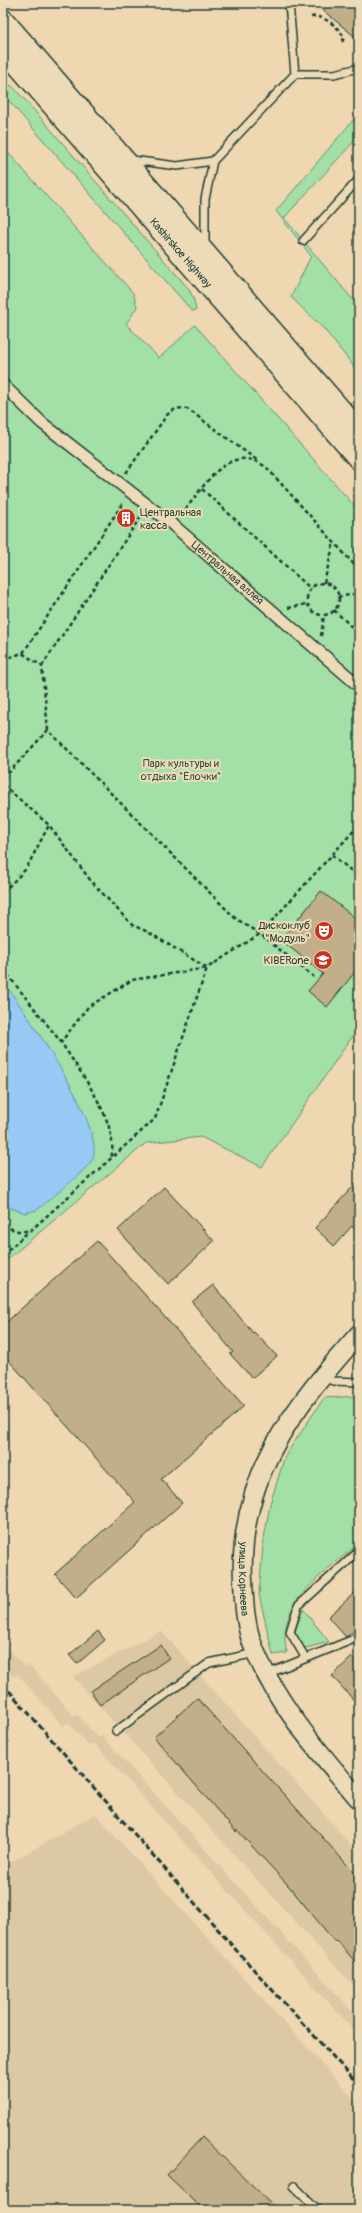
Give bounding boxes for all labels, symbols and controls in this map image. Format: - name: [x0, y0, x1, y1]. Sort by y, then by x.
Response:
- street label: Kashirskoe Highway: [147, 215, 215, 290]
- place label: Центральная касса: [140, 506, 201, 532]
- building icon: Центральная касса: [115, 507, 137, 529]
- street label: Центральная аллея: [189, 538, 266, 607]
- park label: Парк культуры и отдыха "Ёлочки": [141, 757, 221, 783]
- place label: Дискоклуб "Модуль": [258, 919, 311, 945]
- theatre icon: Дискоклуб "Модуль": [313, 920, 335, 942]
- school or university icon: KIBERone: [312, 949, 334, 971]
- place label: KIBERone: [264, 954, 310, 967]
- street label: улица Корнеева: [236, 1540, 252, 1617]

